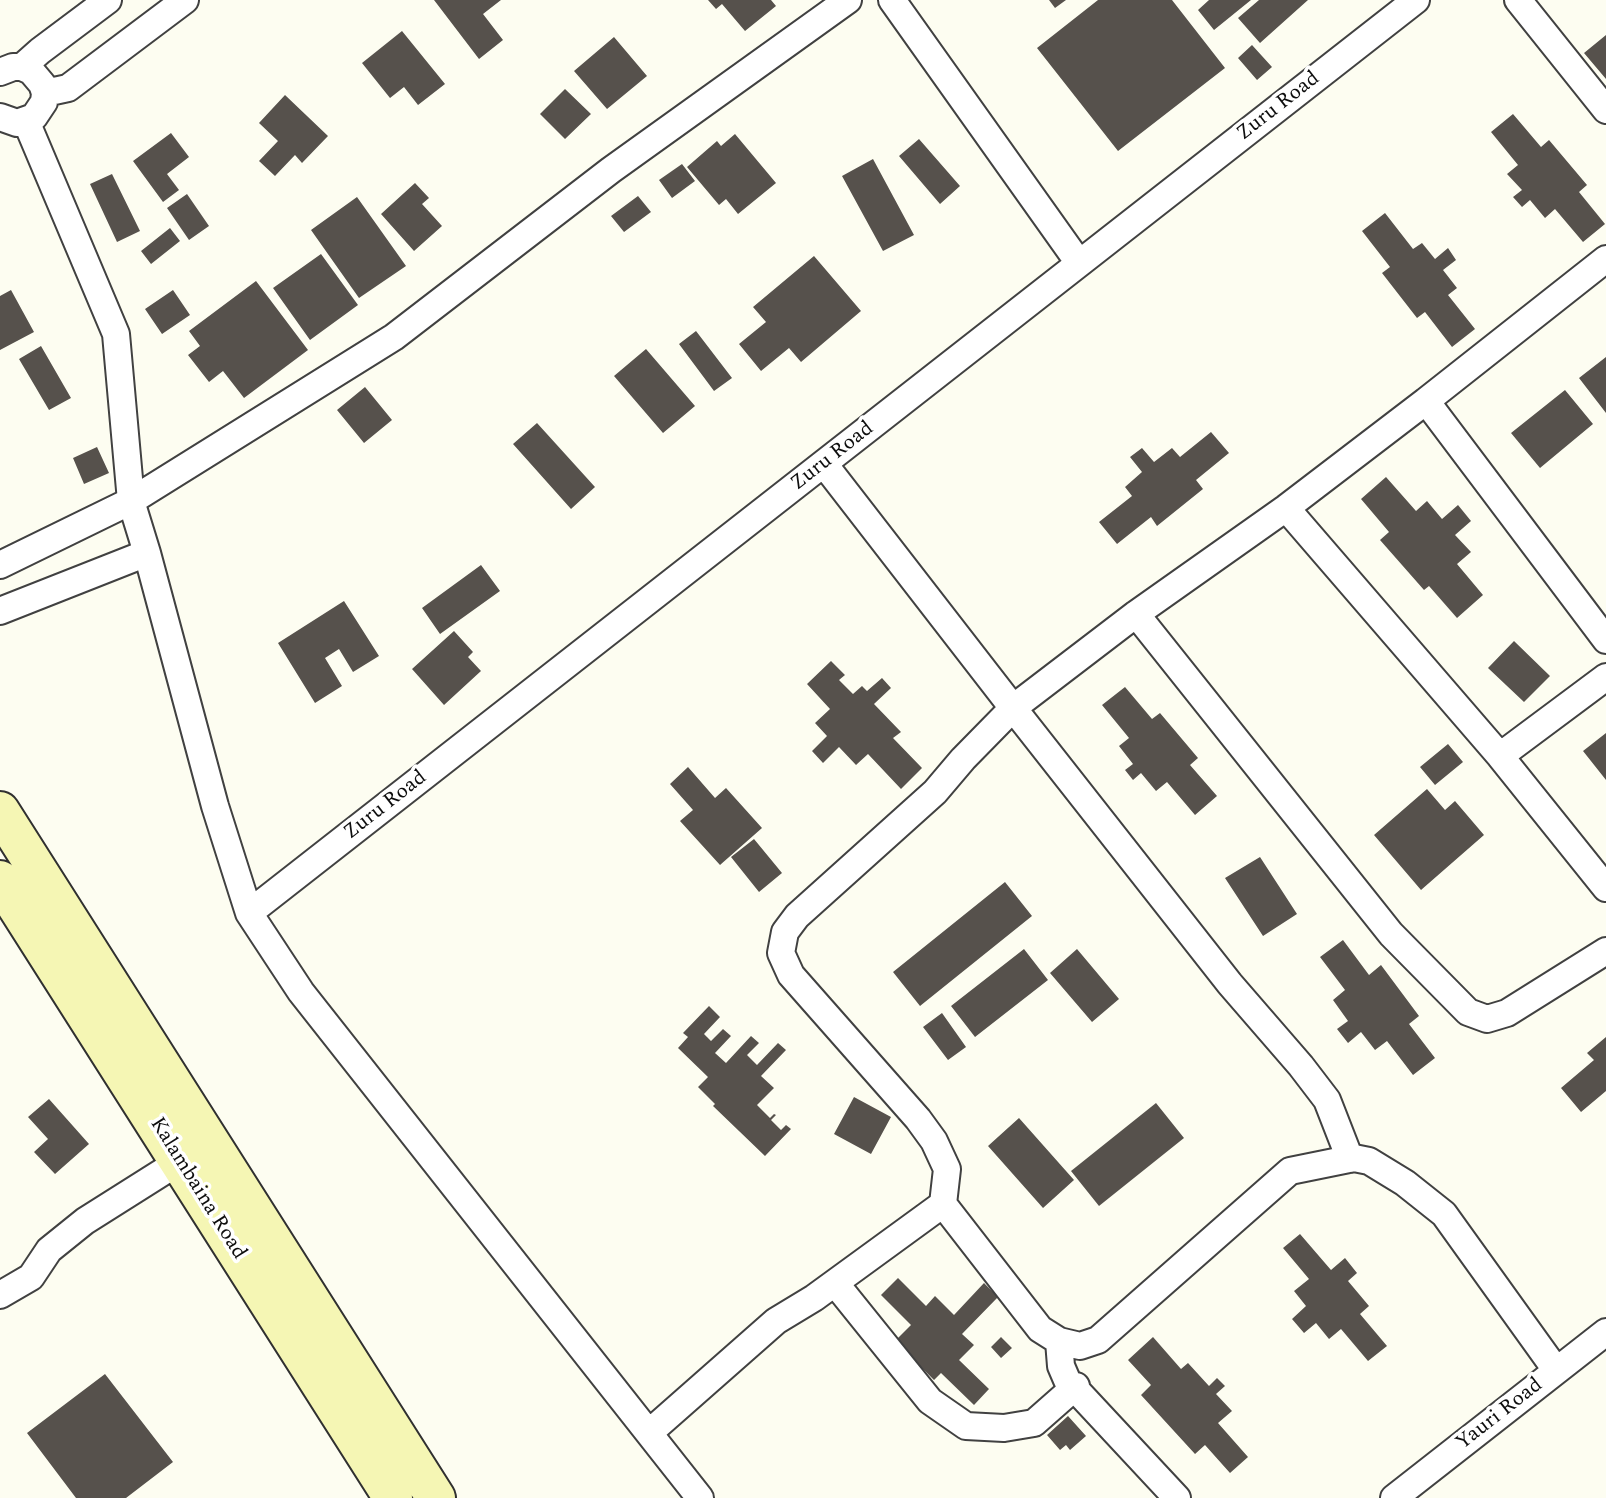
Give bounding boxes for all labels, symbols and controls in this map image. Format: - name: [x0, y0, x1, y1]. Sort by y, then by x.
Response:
- street label: Zuru Road: [1233, 67, 1325, 147]
- street label: Zuru Road: [787, 417, 879, 497]
- street label: Zuru Road: [340, 766, 432, 846]
- street label: Kalambaina Road: [143, 1113, 251, 1265]
- street label: Yauri Road: [1452, 1373, 1548, 1457]

